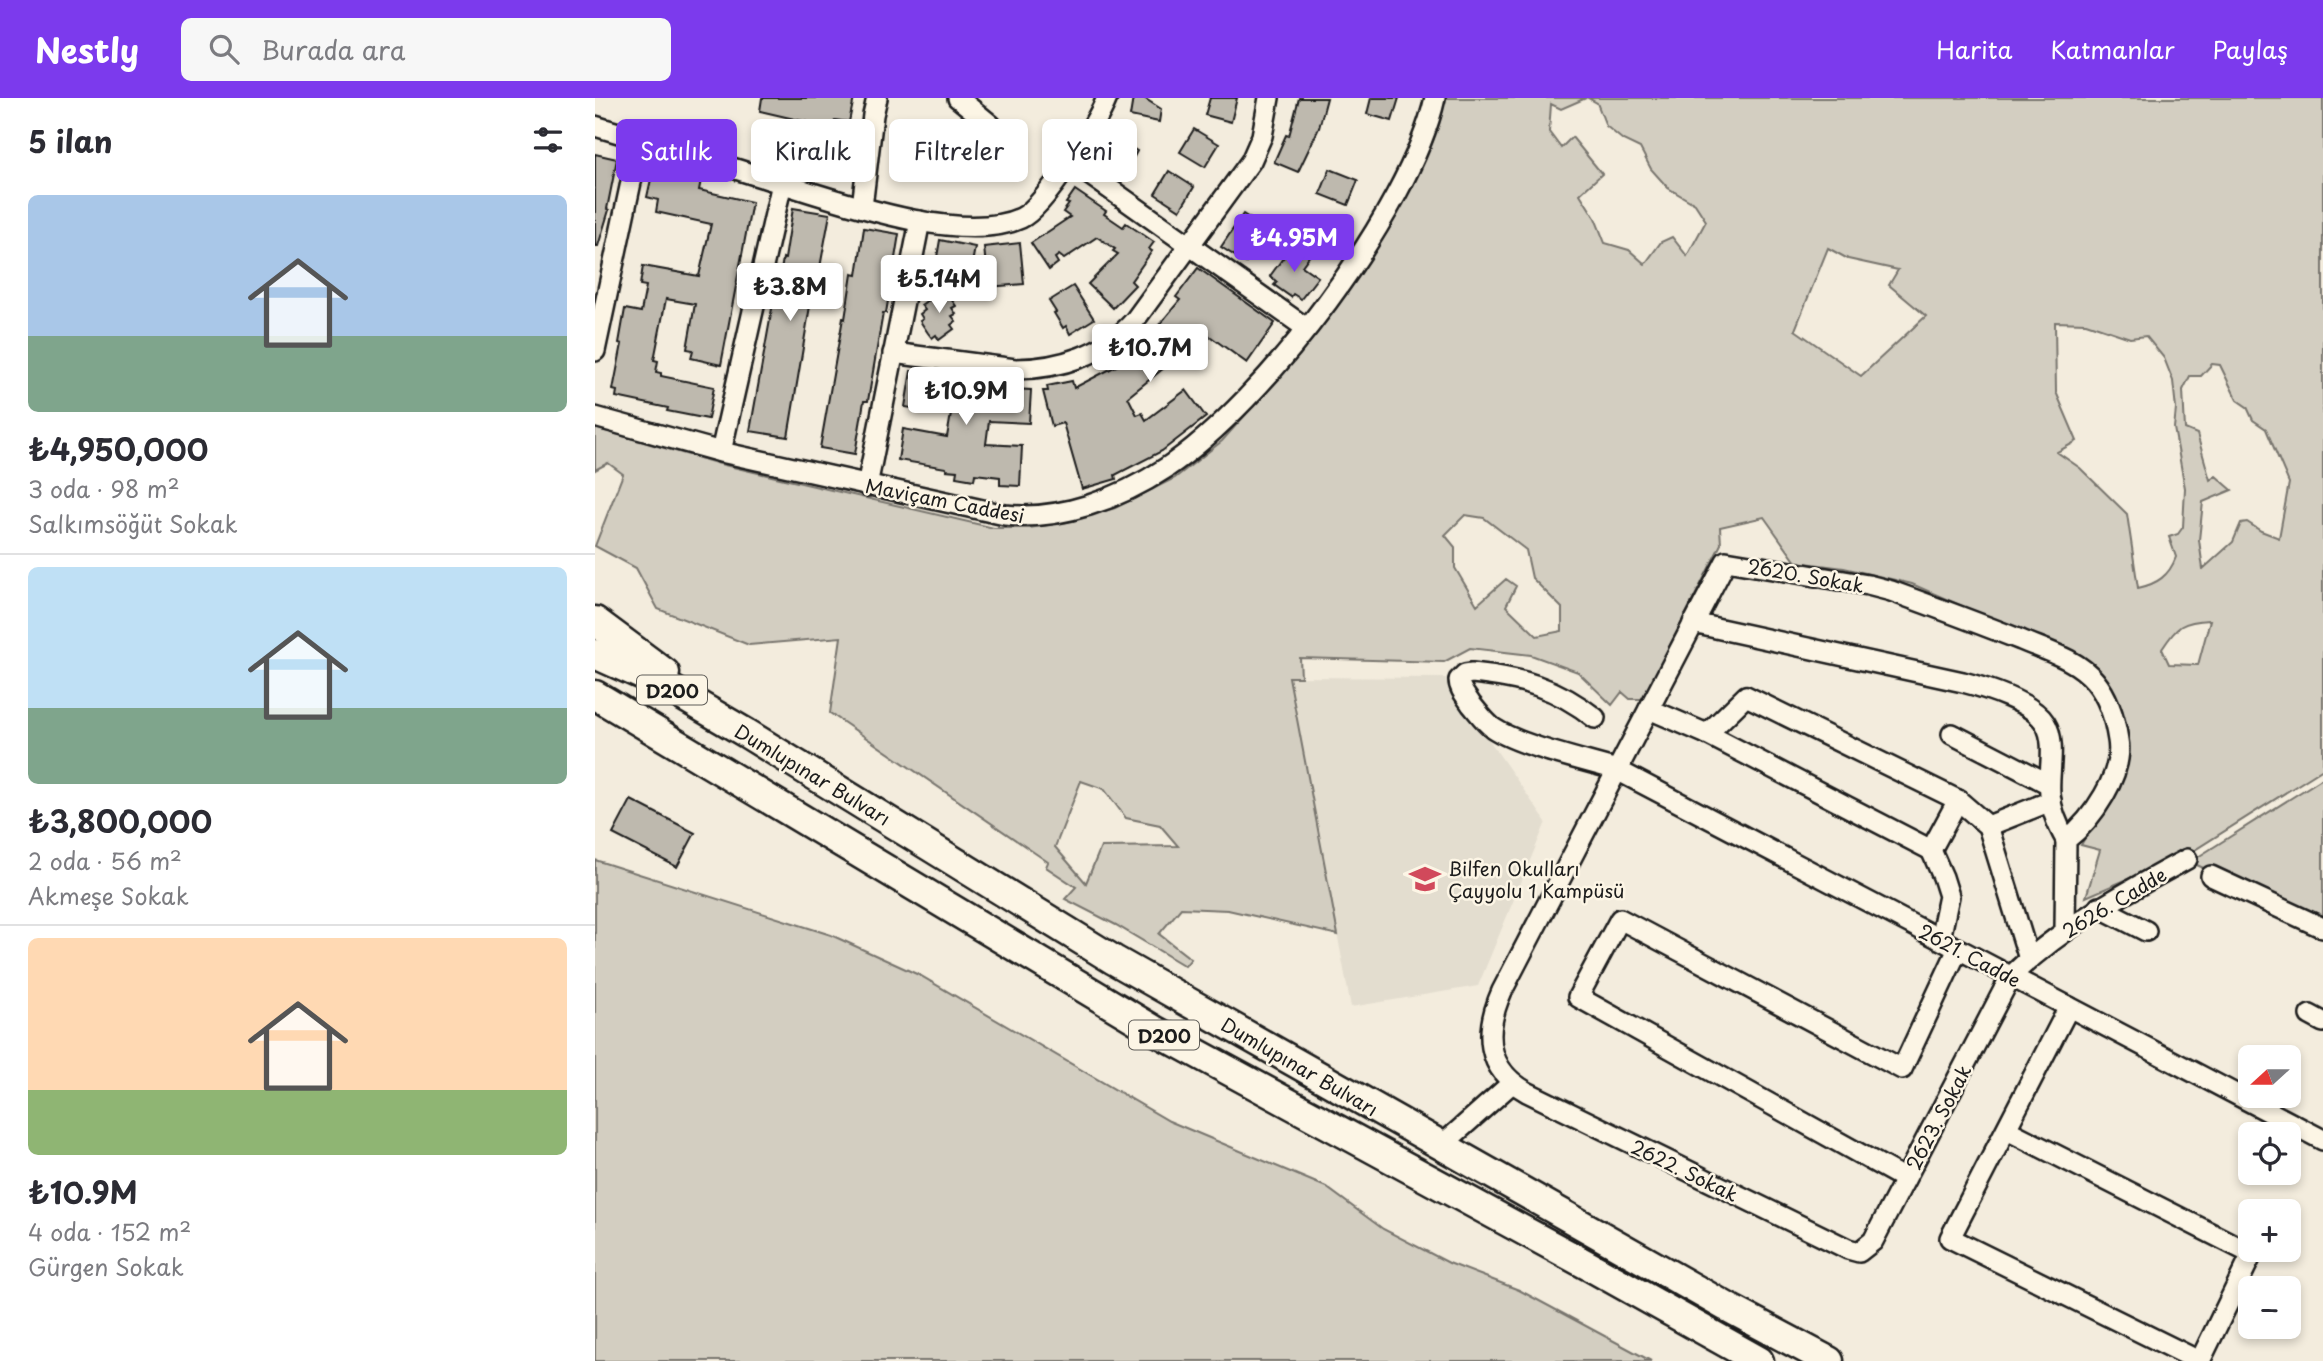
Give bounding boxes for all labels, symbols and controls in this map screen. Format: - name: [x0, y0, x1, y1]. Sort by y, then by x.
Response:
- search box: [181, 18, 671, 81]
- text: Nestly: [35, 24, 139, 74]
- icon: search: [205, 30, 243, 68]
- text: Burada ara: [261, 30, 405, 69]
- text: Harita: [1936, 31, 2013, 67]
- text: Katmanlar: [2051, 31, 2175, 67]
- text: Paylaş: [2213, 31, 2288, 67]
- text: 5 ilan: [28, 118, 113, 163]
- chip: Satılık: [616, 119, 737, 182]
- chip: Kiralık: [751, 119, 875, 182]
- chip: Filtreler: [889, 119, 1028, 182]
- chip: Yeni: [1042, 119, 1137, 182]
- icon: filters: [529, 121, 567, 159]
- pin: ₺4.95M: [1237, 214, 1351, 274]
- text: ₺4.95M: [1250, 219, 1338, 254]
- icon: home: [235, 240, 361, 366]
- pin: ₺5.14M: [882, 256, 996, 315]
- text: ₺5.14M: [897, 260, 981, 295]
- pin: ₺3.8M: [741, 264, 839, 323]
- text: ₺3.8M: [753, 268, 827, 303]
- pin: ₺10.7M: [1093, 324, 1207, 384]
- text: ₺10.7M: [1108, 329, 1192, 364]
- pin: ₺10.9M: [909, 368, 1023, 427]
- text: ₺10.9M: [924, 372, 1008, 407]
- text: ₺4,950,000: [28, 426, 208, 471]
- text: 3 oda · 98 m²: [28, 471, 180, 506]
- street label: Maviçam Caddesi: [863, 471, 1027, 529]
- text: Salkımsöğüt Sokak: [28, 506, 238, 541]
- street label: 2620. Sokak: [1746, 551, 1867, 599]
- icon: home: [235, 612, 361, 738]
- road number: D200: [637, 676, 707, 704]
- street label: Dumlupınar Bulvarı: [730, 716, 896, 832]
- text: ₺3,800,000: [28, 798, 212, 843]
- text: 2 oda · 56 m²: [28, 843, 182, 878]
- place label: Bilfen Okulları Çayyolu 1 Kampüsü: [1448, 854, 1624, 904]
- street label: 2626. Cadde: [2057, 860, 2171, 944]
- school or university icon: Bilfen Okulları Çayyolu 1 Kampüsü: [1408, 862, 1442, 896]
- text: Akmeşe Sokak: [28, 878, 189, 913]
- street label: 2621. Cadde: [1914, 916, 2026, 994]
- icon: home: [235, 983, 361, 1109]
- street label: Dumlupınar Bulvarı: [1216, 1010, 1384, 1122]
- road number: D200: [1129, 1020, 1199, 1050]
- north arrow: [2238, 1045, 2301, 1108]
- map controls: [2238, 1045, 2301, 1339]
- street label: 2623. Sokak: [1899, 1059, 1978, 1175]
- button: locate: [2238, 1122, 2301, 1185]
- street label: 2622. Sokak: [1627, 1132, 1743, 1208]
- text: ₺10.9M: [28, 1169, 138, 1214]
- button: +: [2238, 1199, 2301, 1262]
- text: 4 oda · 152 m²: [28, 1214, 191, 1249]
- text: Gürgen Sokak: [28, 1249, 184, 1284]
- button: −: [2238, 1276, 2301, 1339]

